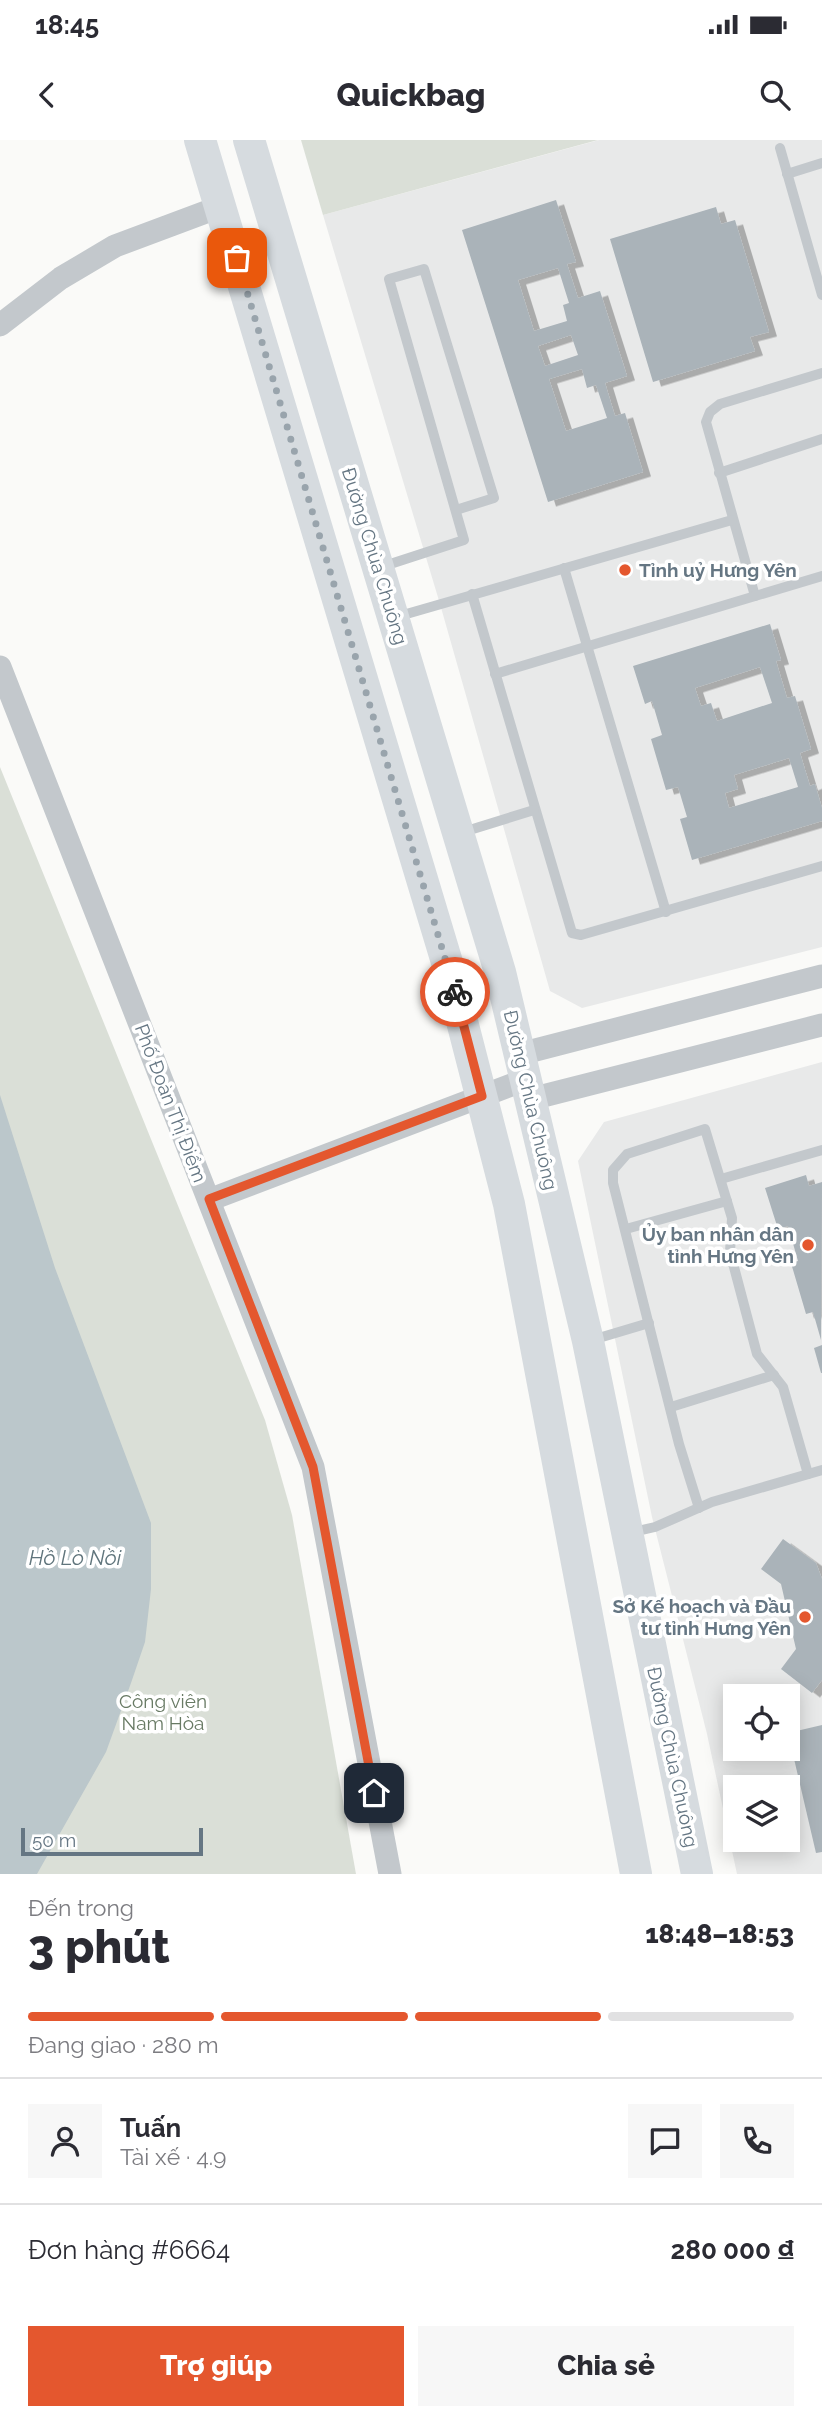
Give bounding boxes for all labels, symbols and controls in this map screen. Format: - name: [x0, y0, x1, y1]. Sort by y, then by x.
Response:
- text: 18:45: [35, 10, 99, 40]
- icon: back: [28, 76, 66, 114]
- text: Quickbag: [336, 76, 486, 113]
- icon: search: [756, 76, 794, 114]
- pin: [207, 228, 267, 288]
- icon: bag: [218, 239, 256, 277]
- street label: Đường Chùa Chuông: [338, 465, 412, 647]
- place label: Tỉnh uỷ Hưng Yên: [639, 559, 797, 581]
- marker: Tỉnh uỷ Hưng Yên: [617, 562, 633, 578]
- courier: [420, 957, 490, 1027]
- icon: bike: [436, 973, 474, 1011]
- street label: Đường Chùa Chuông: [500, 1008, 562, 1192]
- street label: Phố Đoàn Thị Điểm: [131, 1021, 211, 1185]
- place label: Ủy ban nhân dân tỉnh Hưng Yên: [642, 1223, 794, 1267]
- marker: Ủy ban nhân dân tỉnh Hưng Yên: [800, 1237, 816, 1253]
- water label: Hồ Lò Nồi: [29, 1545, 122, 1570]
- place label: Sở Kế hoạch và Đầu tư tỉnh Hưng Yên: [612, 1595, 791, 1639]
- marker: Sở Kế hoạch và Đầu tư tỉnh Hưng Yên: [797, 1609, 813, 1625]
- street label: Đường Chùa Chuông: [643, 1665, 703, 1849]
- map controls: [723, 1684, 800, 1852]
- button: locate: [723, 1684, 800, 1761]
- park label: Công viên Nam Hòa: [119, 1690, 207, 1734]
- pin: [344, 1763, 404, 1823]
- icon: home: [355, 1774, 393, 1812]
- button: layers: [723, 1775, 800, 1852]
- scale bar: [21, 1825, 203, 1857]
- text: 50 m: [32, 1829, 76, 1851]
- text: Đến trong: [28, 1894, 134, 1921]
- text: 18:48–18:53: [645, 1919, 794, 1949]
- text: 3 phút: [28, 1920, 170, 1974]
- text: Đang giao · 280 m: [28, 2031, 219, 2058]
- button: person: [28, 2104, 102, 2178]
- button: chat: [628, 2104, 702, 2178]
- button: phone: [720, 2104, 794, 2178]
- text: Tuấn: [120, 2113, 181, 2143]
- text: Tài xế · 4.9: [120, 2143, 227, 2170]
- text: Đơn hàng #6664: [28, 2235, 230, 2265]
- text: 280 000 ₫: [671, 2235, 794, 2265]
- button: Trợ giúp: [28, 2326, 404, 2406]
- button: Chia sẻ: [418, 2326, 794, 2406]

